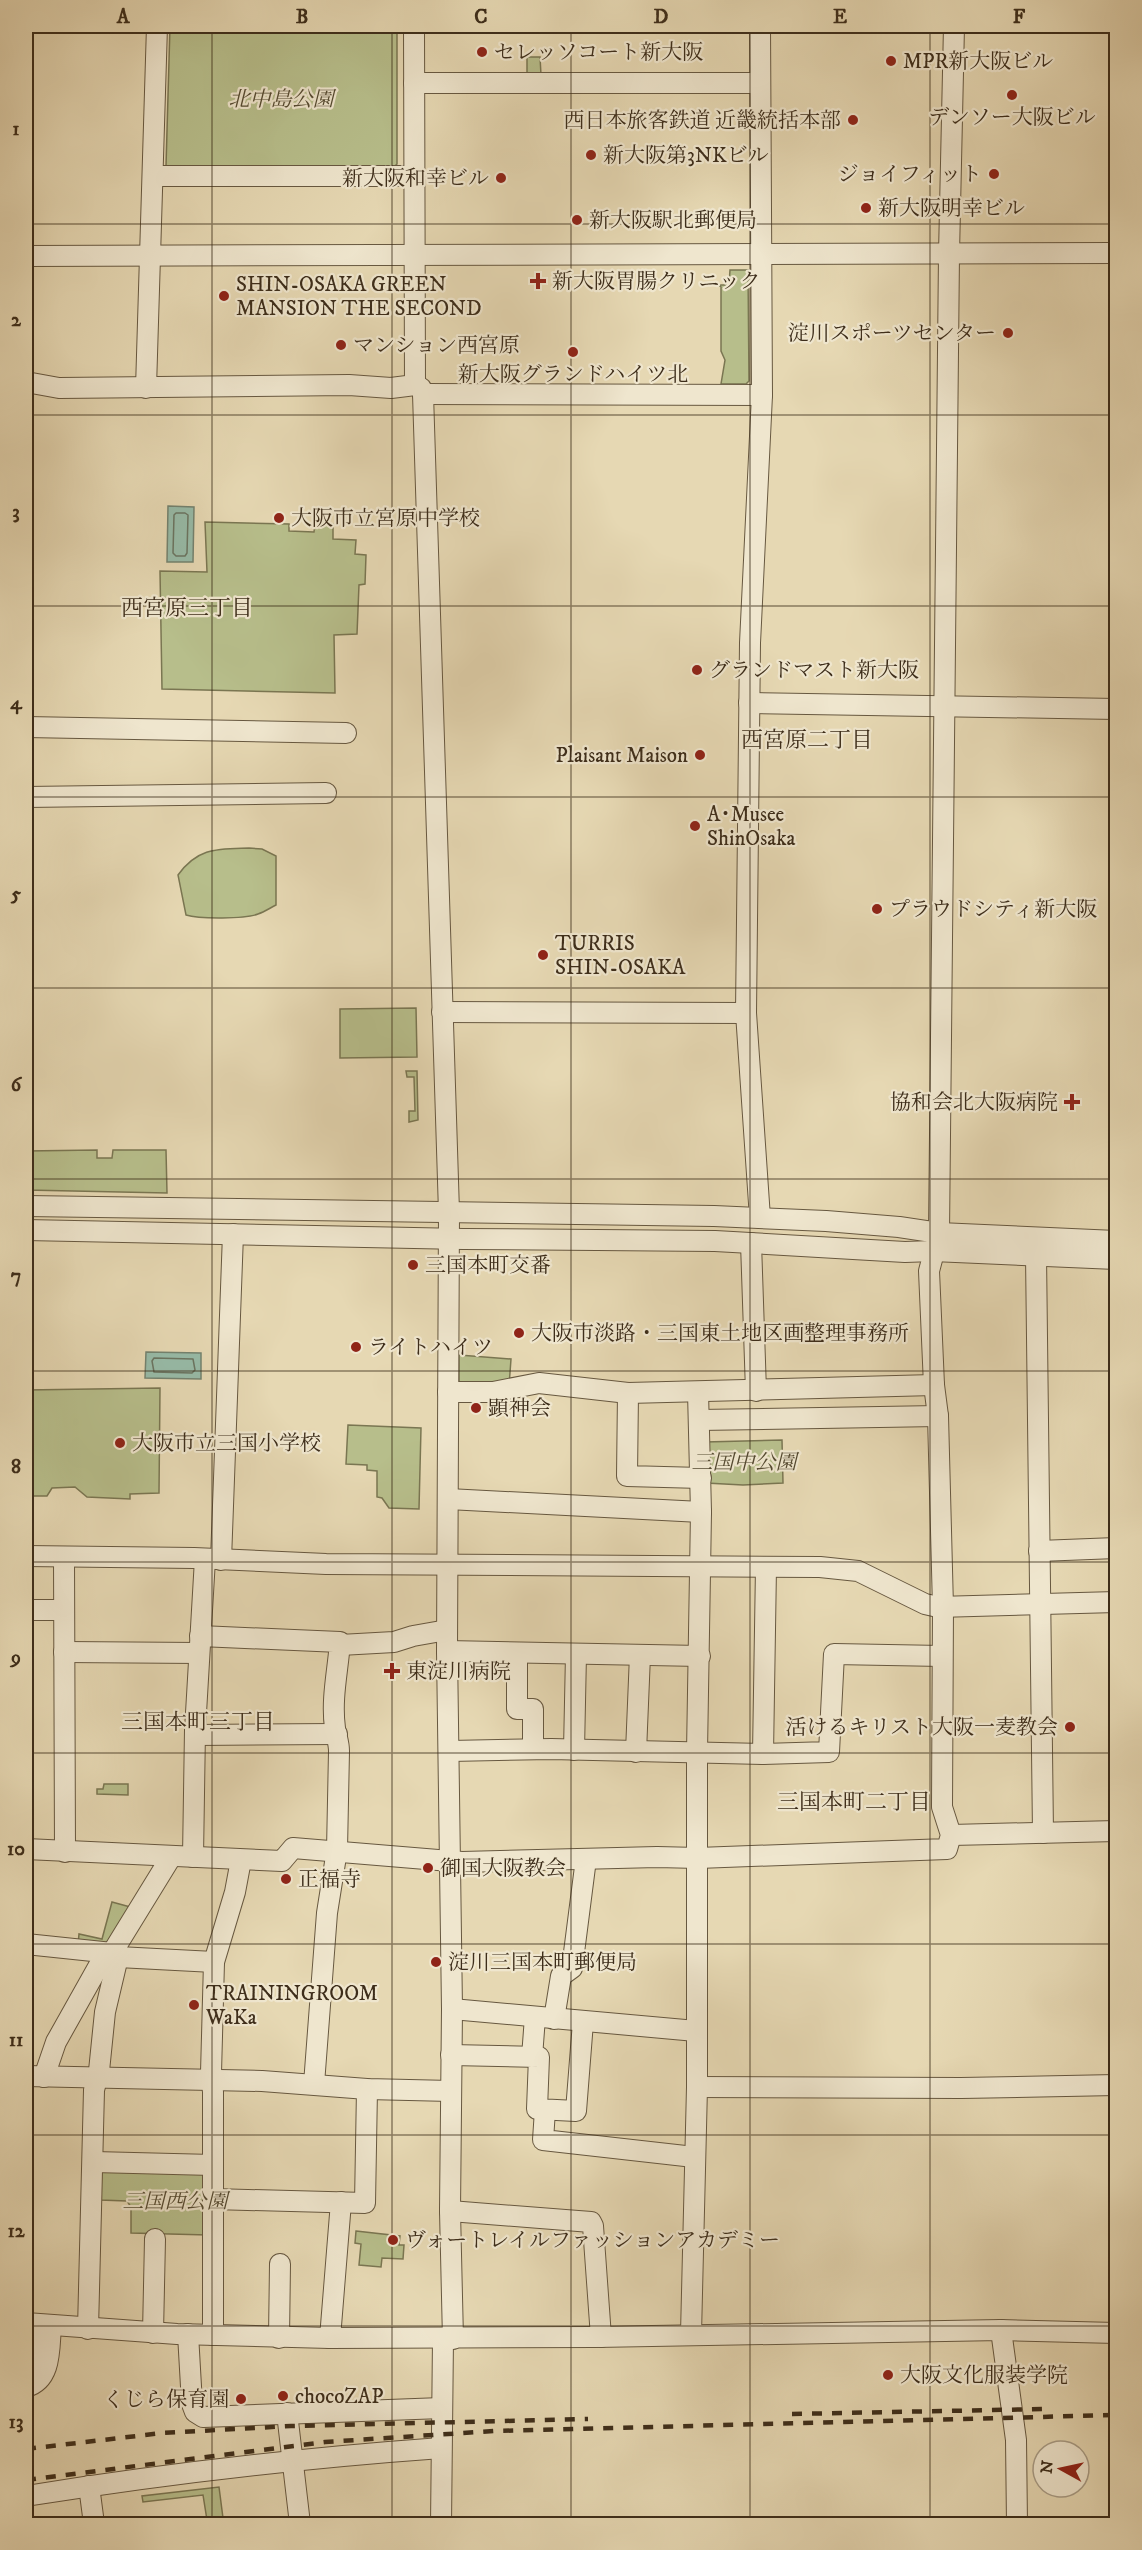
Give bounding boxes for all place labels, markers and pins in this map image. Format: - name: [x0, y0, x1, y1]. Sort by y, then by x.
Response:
- place label: セレッソコート新大阪: [494, 40, 703, 66]
- marker: セレッソコート新大阪: [475, 45, 489, 59]
- place label: MPR新大阪ビル: [903, 49, 1053, 75]
- marker: MPR新大阪ビル: [884, 54, 898, 68]
- marker: デンソー大阪ビル: [1005, 88, 1019, 102]
- place label: デンソー大阪ビル: [928, 105, 1096, 131]
- place label: 西日本旅客鉄道 近畿統括本部: [563, 108, 841, 134]
- marker: 西日本旅客鉄道 近畿統括本部: [846, 113, 860, 127]
- place label: 新大阪第3NKビル: [603, 143, 769, 169]
- marker: 新大阪第3NKビル: [584, 148, 598, 162]
- place label: ジョイフィット: [838, 162, 982, 188]
- place label: 新大阪和幸ビル: [342, 166, 489, 192]
- marker: ジョイフィット: [987, 167, 1001, 181]
- marker: 新大阪和幸ビル: [494, 171, 508, 185]
- place label: 新大阪明幸ビル: [878, 196, 1025, 222]
- marker: 新大阪明幸ビル: [859, 201, 873, 215]
- place label: 新大阪駅北郵便局: [589, 208, 757, 234]
- marker: 新大阪駅北郵便局: [570, 213, 584, 227]
- place label: 新大阪胃腸クリニック: [552, 269, 761, 295]
- place label: SHIN-OSAKA GREEN MANSION THE SECOND: [236, 272, 482, 322]
- marker: 新大阪胃腸クリニック: [529, 272, 547, 290]
- marker: SHIN-OSAKA GREEN MANSION THE SECOND: [217, 289, 231, 303]
- place label: 淀川スポーツセンター: [788, 321, 996, 347]
- marker: 淀川スポーツセンター: [1001, 326, 1015, 340]
- place label: マンション西宮原: [353, 333, 520, 359]
- marker: マンション西宮原: [334, 338, 348, 352]
- marker: 新大阪グランドハイツ北: [566, 345, 580, 359]
- place label: 新大阪グランドハイツ北: [458, 362, 688, 388]
- place label: 大阪市立宮原中学校: [291, 506, 480, 532]
- marker: 大阪市立宮原中学校: [272, 511, 286, 525]
- place label: グランドマスト新大阪: [709, 658, 919, 684]
- marker: グランドマスト新大阪: [690, 663, 704, 677]
- place label: Plaisant Maison: [556, 743, 688, 769]
- marker: Plaisant Maison: [693, 748, 707, 762]
- place label: A･Musee ShinOsaka: [707, 802, 796, 852]
- marker: A･Musee ShinOsaka: [688, 819, 702, 833]
- place label: プラウドシティ新大阪: [889, 897, 1097, 923]
- marker: プラウドシティ新大阪: [870, 902, 884, 916]
- place label: TURRIS SHIN-OSAKA: [555, 931, 686, 981]
- marker: TURRIS SHIN-OSAKA: [536, 948, 550, 962]
- place label: 協和会北大阪病院: [890, 1090, 1058, 1116]
- marker: 協和会北大阪病院: [1063, 1093, 1081, 1111]
- place label: 三国本町交番: [425, 1253, 551, 1279]
- marker: 三国本町交番: [406, 1258, 420, 1272]
- place label: 大阪市淡路・三国東土地区画整理事務所: [531, 1321, 909, 1347]
- marker: 大阪市淡路・三国東土地区画整理事務所: [512, 1326, 526, 1340]
- place label: ライトハイツ: [368, 1335, 493, 1361]
- marker: ライトハイツ: [349, 1340, 363, 1354]
- place label: 顕神会: [488, 1396, 551, 1422]
- marker: 顕神会: [469, 1401, 483, 1415]
- place label: 大阪市立三国小学校: [132, 1431, 321, 1457]
- marker: 大阪市立三国小学校: [113, 1436, 127, 1450]
- place label: 東淀川病院: [406, 1659, 511, 1685]
- marker: 東淀川病院: [383, 1662, 401, 1680]
- place label: 活けるキリスト大阪一麦教会: [785, 1715, 1058, 1741]
- marker: 活けるキリスト大阪一麦教会: [1063, 1720, 1077, 1734]
- place label: 御国大阪教会: [440, 1856, 566, 1882]
- marker: 御国大阪教会: [421, 1861, 435, 1875]
- place label: 正福寺: [298, 1867, 361, 1893]
- marker: 正福寺: [279, 1872, 293, 1886]
- place label: 淀川三国本町郵便局: [448, 1950, 637, 1976]
- marker: 淀川三国本町郵便局: [429, 1955, 443, 1969]
- place label: TRAININGROOM WaKa: [205, 1981, 378, 2031]
- marker: TRAININGROOM WaKa: [187, 1998, 201, 2012]
- place label: ヴォートレイルファッションアカデミー: [405, 2228, 780, 2254]
- marker: ヴォートレイルファッションアカデミー: [386, 2233, 400, 2247]
- place label: 大阪文化服装学院: [900, 2363, 1068, 2389]
- marker: 大阪文化服装学院: [881, 2368, 895, 2382]
- place label: chocoZAP: [295, 2384, 383, 2410]
- place label: くじら保育園: [103, 2387, 229, 2413]
- marker: chocoZAP: [276, 2389, 290, 2403]
- marker: くじら保育園: [234, 2392, 248, 2406]

